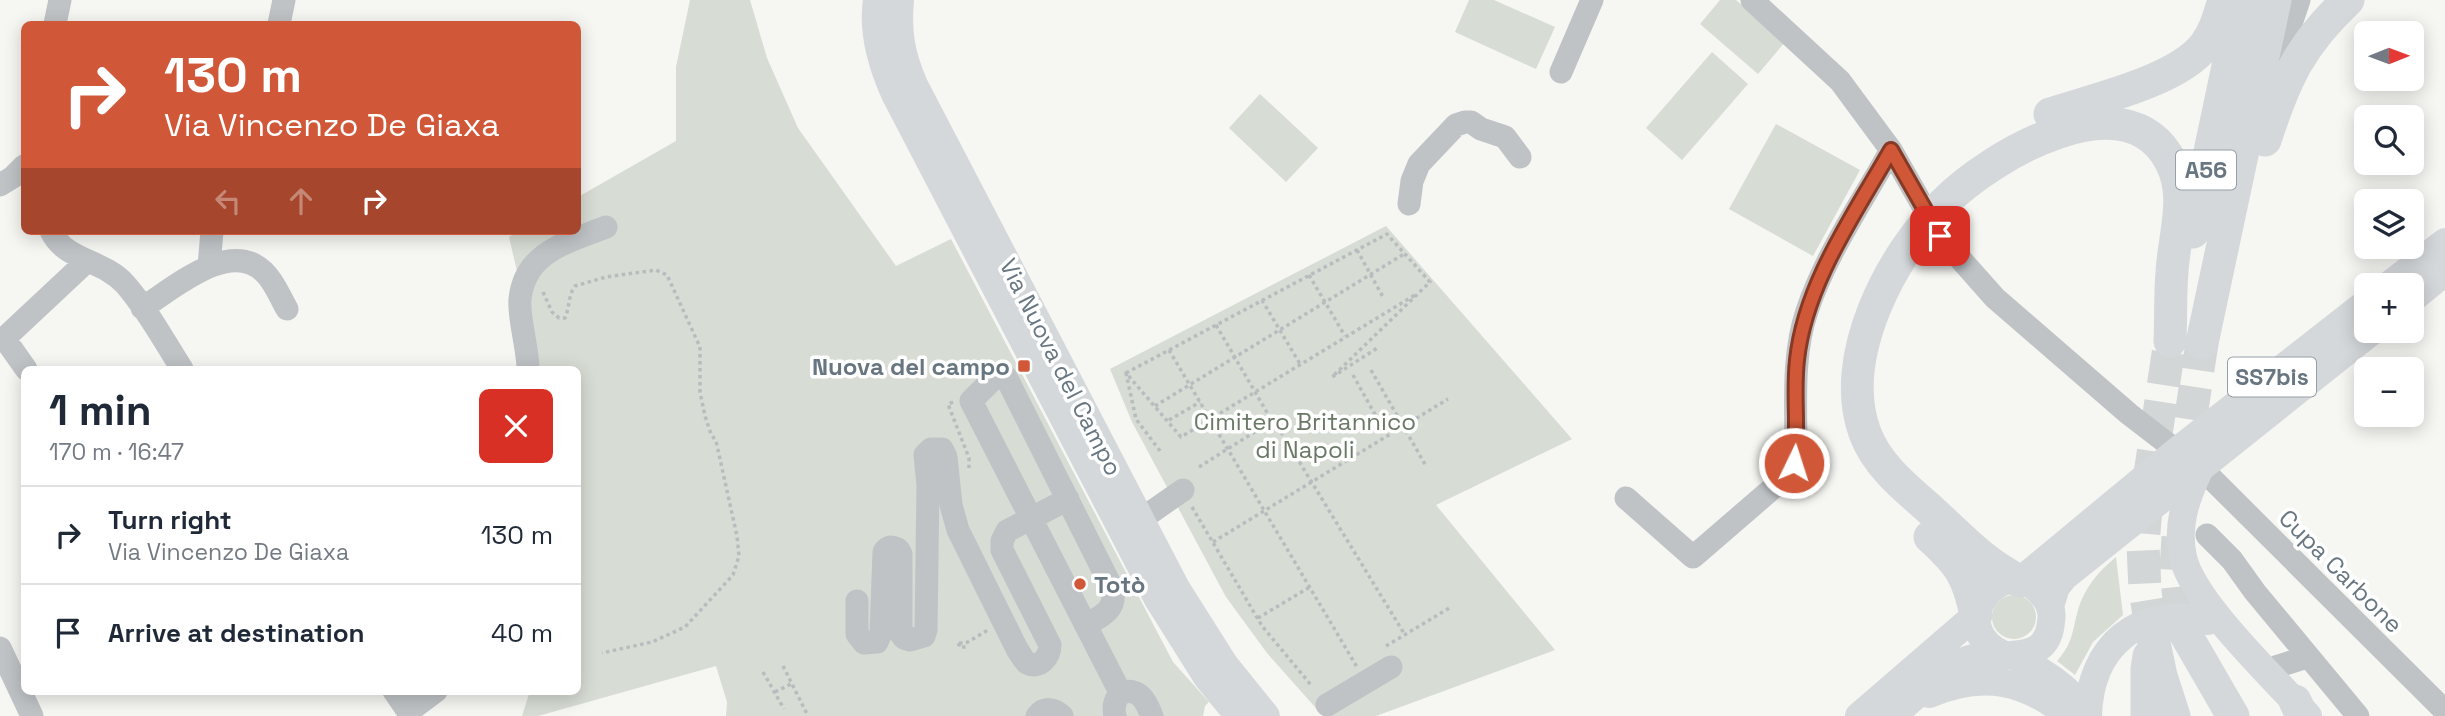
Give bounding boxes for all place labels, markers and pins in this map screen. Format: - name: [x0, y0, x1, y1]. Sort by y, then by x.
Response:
- pin: [1910, 206, 1970, 266]
- place label: Nuova del campo: [812, 351, 1010, 382]
- marker: Nuova del campo: [1016, 358, 1032, 374]
- place label: Totò: [1094, 569, 1145, 600]
- marker: Totò: [1072, 576, 1088, 592]

